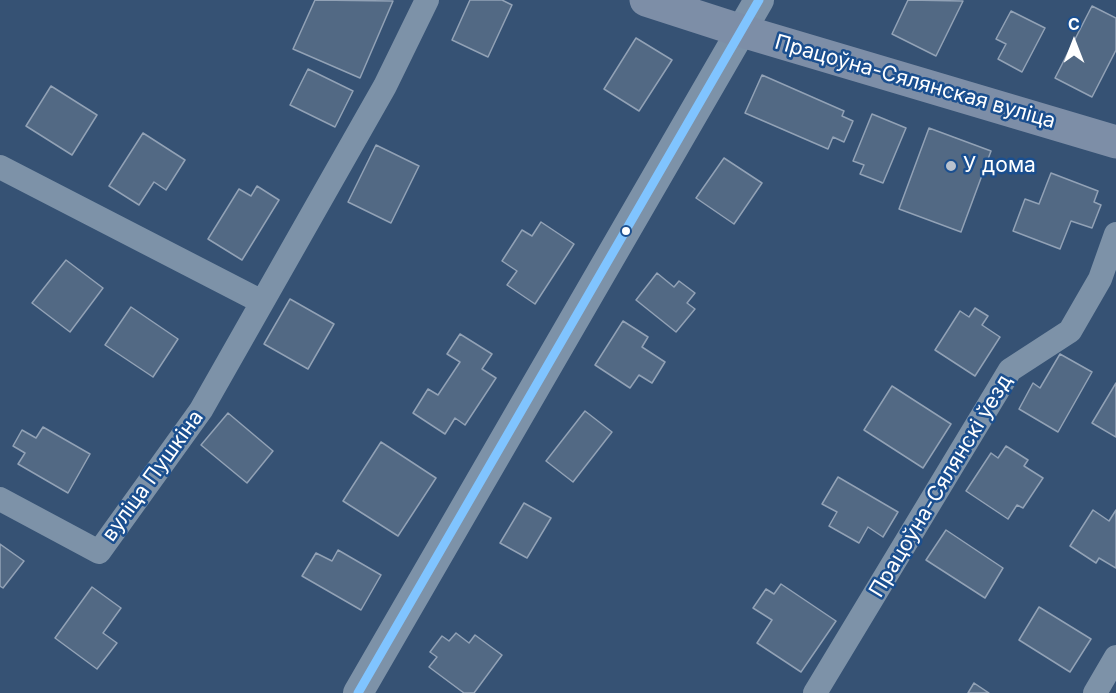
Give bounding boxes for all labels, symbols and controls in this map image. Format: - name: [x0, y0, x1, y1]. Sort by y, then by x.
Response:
- north arrow: [1044, 12, 1104, 72]
- text: С: [1068, 14, 1080, 34]
- street label: Працоўна-Сялянская вуліца: [772, 30, 1058, 134]
- place label: У дома: [963, 153, 1036, 179]
- marker: У дома: [944, 159, 958, 173]
- unlabelled marker: [620, 225, 632, 237]
- street label: Працоўна-Сялянскі ўезд: [864, 370, 1018, 602]
- street label: вуліца Пушкіна: [97, 406, 209, 546]

